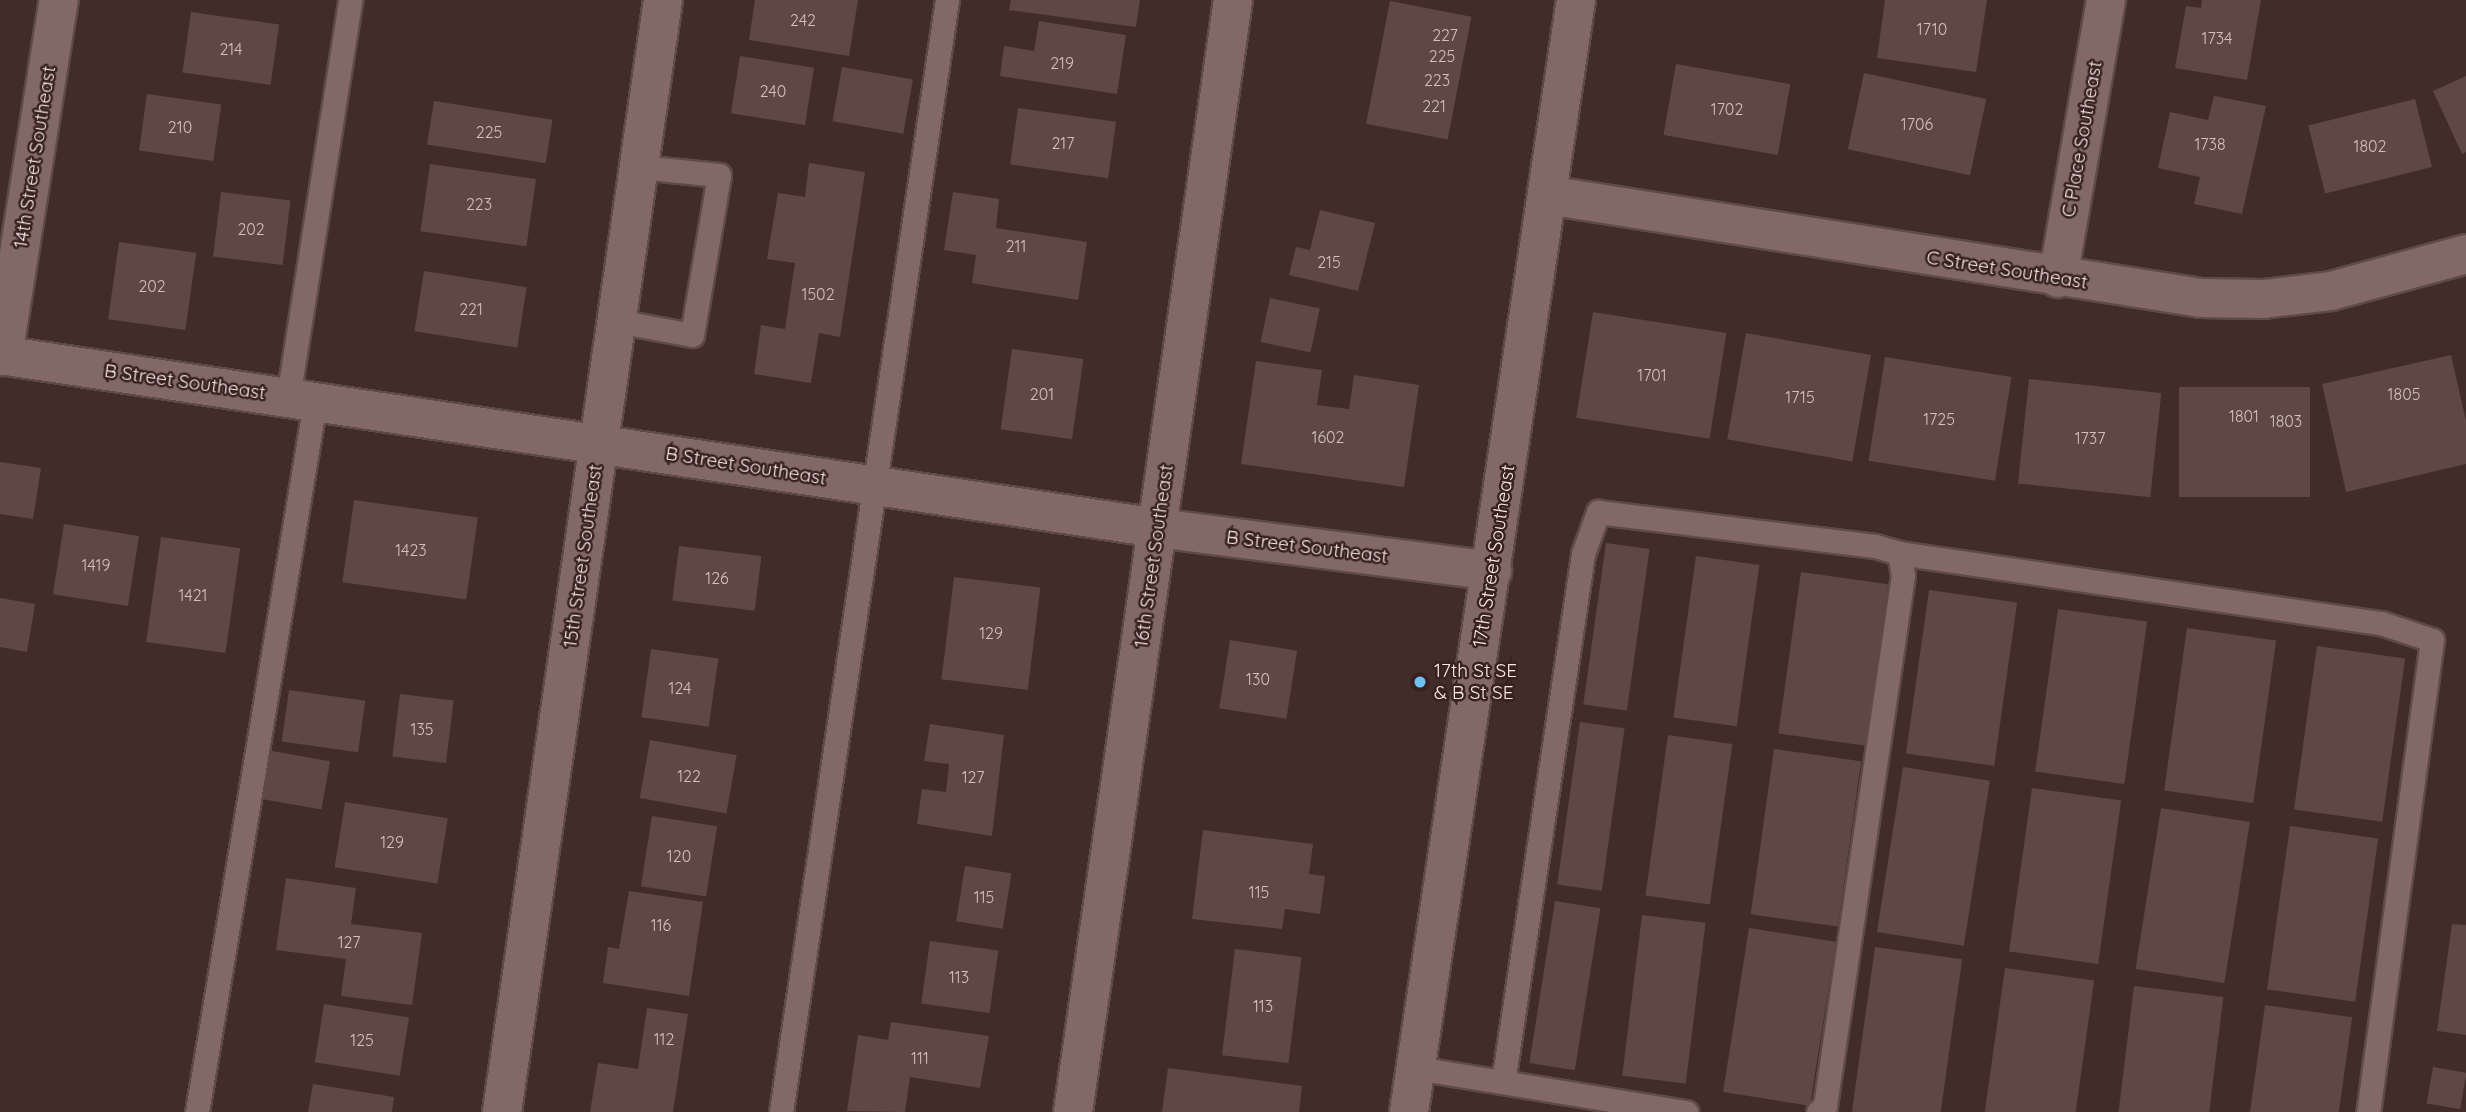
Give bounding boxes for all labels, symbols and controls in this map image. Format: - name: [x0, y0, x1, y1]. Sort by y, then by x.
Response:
- house number: 242: [790, 10, 816, 30]
- house number: 1710: [1917, 19, 1947, 39]
- house number: 227: [1432, 25, 1458, 45]
- house number: 1734: [2202, 28, 2232, 48]
- house number: 214: [220, 39, 242, 59]
- house number: 225: [1429, 46, 1455, 66]
- house number: 219: [1050, 53, 1074, 73]
- street label: C Place Southeast: [2057, 59, 2107, 219]
- street label: 14th Street Southeast: [9, 64, 61, 250]
- house number: 223: [1424, 70, 1450, 90]
- house number: 240: [760, 81, 786, 101]
- house number: 221: [1422, 96, 1446, 116]
- house number: 1702: [1711, 99, 1743, 119]
- house number: 1706: [1901, 114, 1933, 134]
- house number: 210: [168, 117, 192, 137]
- house number: 225: [476, 122, 502, 142]
- house number: 217: [1052, 133, 1074, 153]
- house number: 1738: [2194, 134, 2226, 154]
- house number: 1802: [2354, 136, 2386, 156]
- house number: 223: [466, 194, 492, 214]
- house number: 202: [237, 219, 265, 239]
- house number: 211: [1006, 236, 1026, 256]
- street label: C Street Southeast: [1925, 246, 2089, 294]
- house number: 215: [1317, 252, 1341, 272]
- house number: 202: [138, 276, 166, 296]
- house number: 1502: [801, 284, 835, 304]
- house number: 221: [459, 299, 483, 319]
- street label: B Street Southeast: [103, 359, 267, 405]
- house number: 1701: [1637, 365, 1667, 385]
- house number: 201: [1030, 384, 1054, 404]
- house number: 1805: [2388, 384, 2420, 404]
- house number: 1715: [1785, 387, 1815, 407]
- house number: 1801: [2229, 406, 2259, 426]
- house number: 1725: [1923, 409, 1955, 429]
- house number: 1803: [2270, 411, 2302, 431]
- house number: 1602: [1312, 427, 1344, 447]
- house number: 1737: [2075, 428, 2105, 448]
- street label: B Street Southeast: [664, 442, 828, 490]
- street label: 15th Street Southeast: [559, 463, 607, 649]
- street label: 16th Street Southeast: [1130, 463, 1178, 649]
- street label: 17th Street Southeast: [1468, 463, 1520, 649]
- street label: B Street Southeast: [1225, 526, 1389, 568]
- house number: 1423: [395, 540, 427, 560]
- house number: 1419: [82, 555, 110, 575]
- house number: 126: [705, 568, 729, 588]
- house number: 1421: [179, 585, 207, 605]
- house number: 129: [979, 623, 1003, 643]
- place label: 17th St SE & B St SE: [1434, 660, 1517, 704]
- house number: 130: [1246, 669, 1270, 689]
- marker: 17th St SE & B St SE: [1412, 674, 1428, 690]
- house number: 124: [669, 678, 691, 698]
- house number: 135: [410, 719, 434, 739]
- house number: 122: [677, 766, 701, 786]
- house number: 127: [962, 767, 984, 787]
- house number: 129: [380, 832, 404, 852]
- house number: 120: [667, 846, 691, 866]
- house number: 115: [1249, 882, 1269, 902]
- house number: 115: [974, 887, 994, 907]
- house number: 116: [651, 915, 671, 935]
- house number: 127: [338, 932, 360, 952]
- house number: 113: [949, 967, 969, 987]
- house number: 113: [1253, 996, 1273, 1016]
- house number: 112: [654, 1029, 674, 1049]
- house number: 125: [350, 1030, 374, 1050]
- house number: 111: [911, 1048, 929, 1068]

